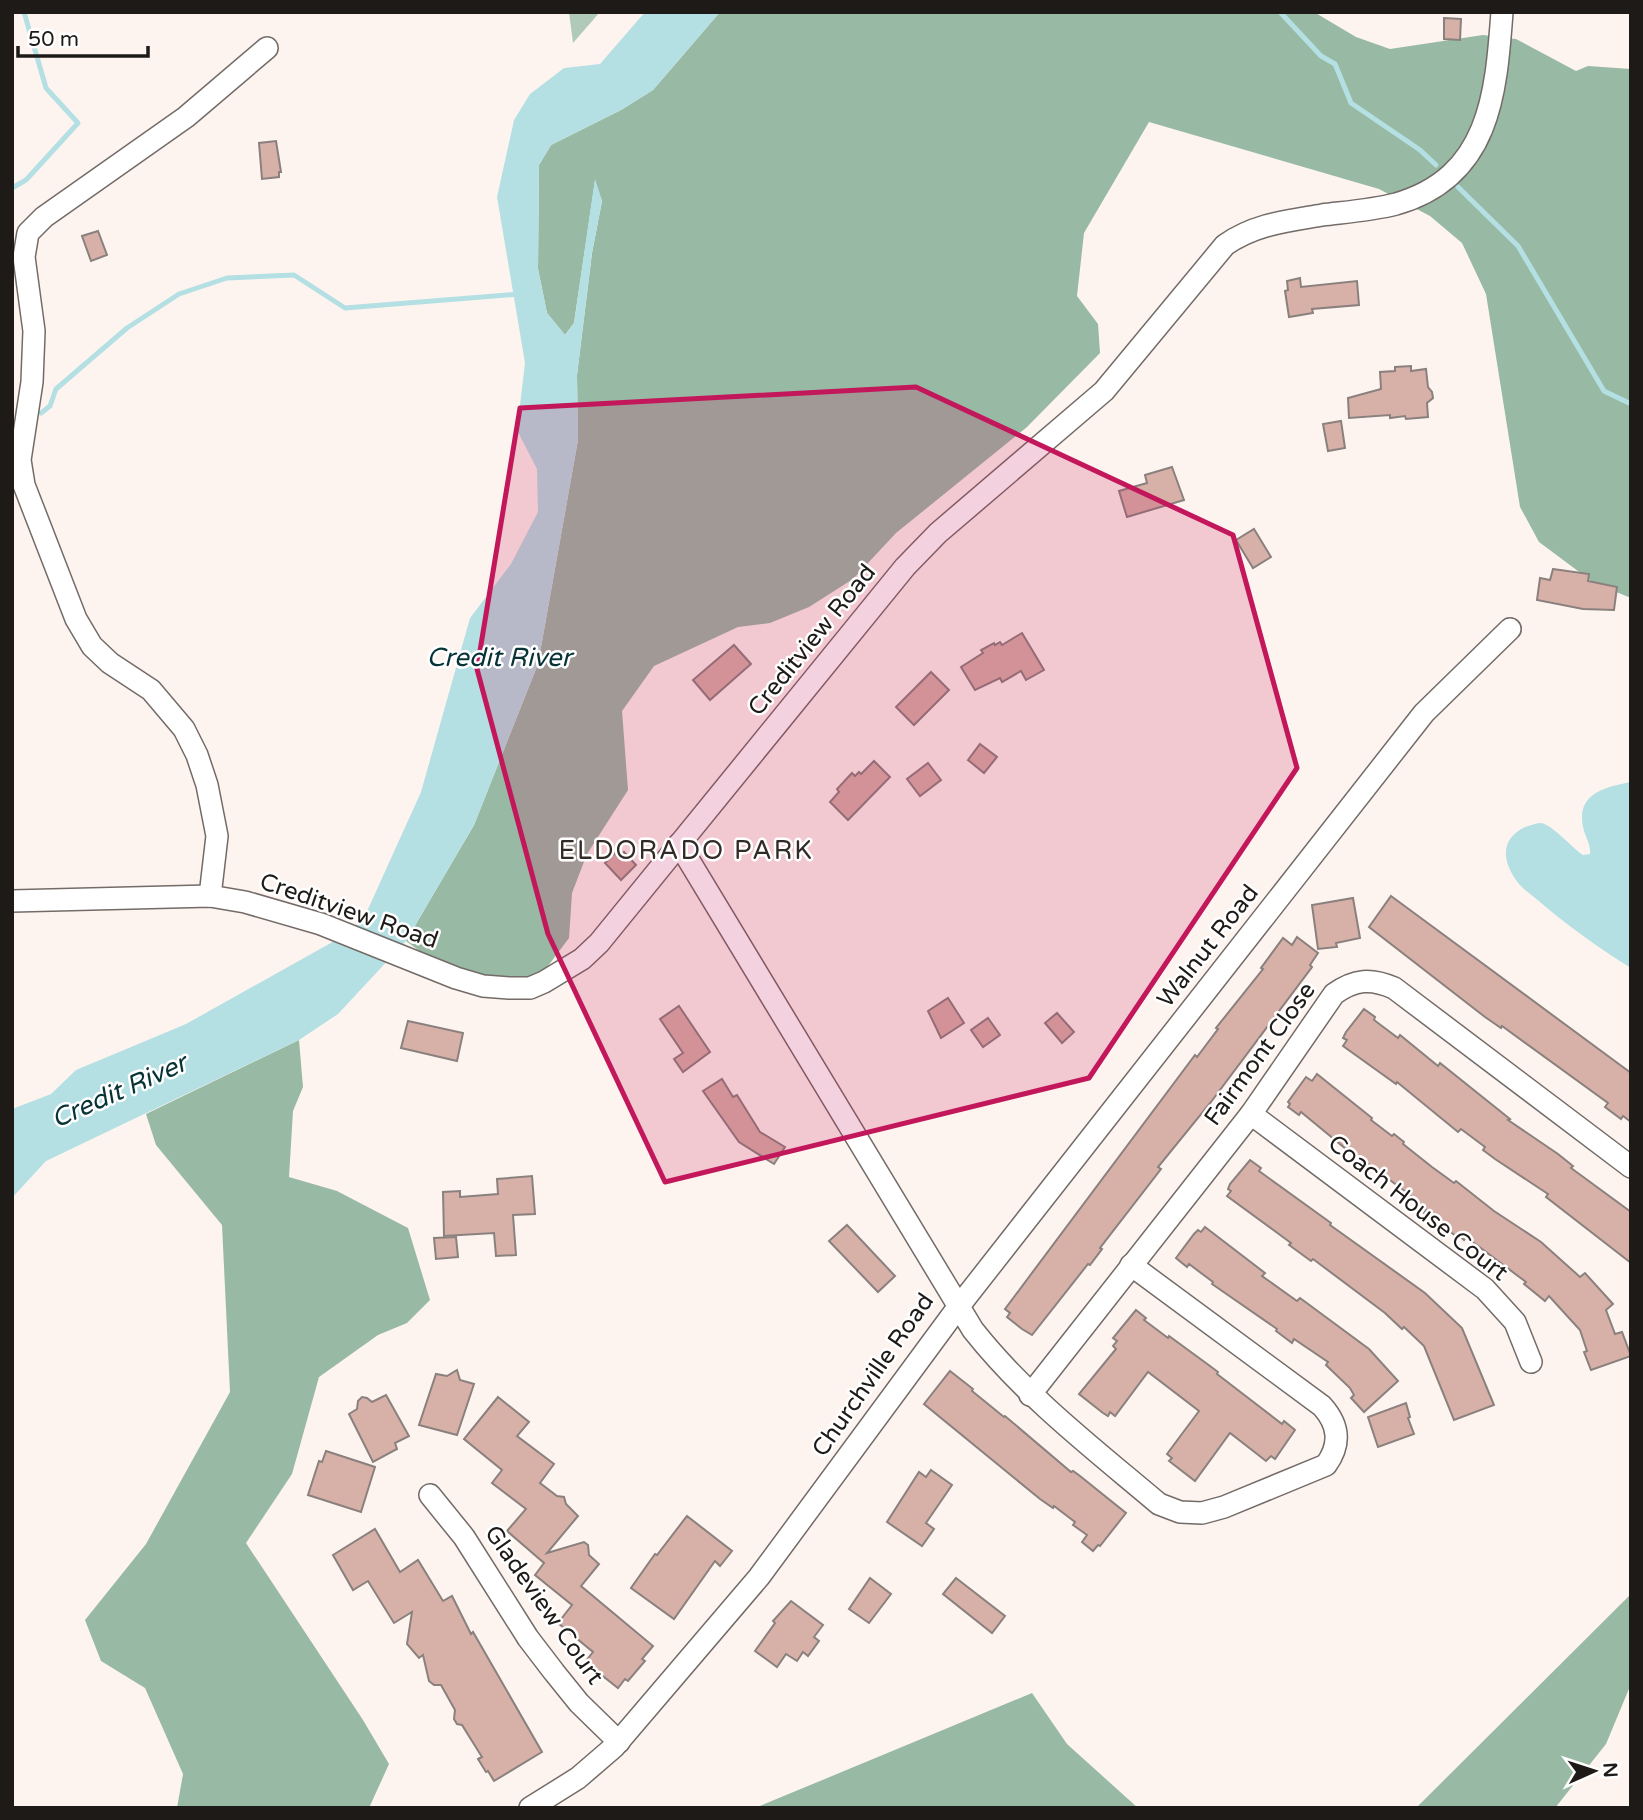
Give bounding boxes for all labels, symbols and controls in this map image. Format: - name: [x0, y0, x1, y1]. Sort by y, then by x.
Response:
- scale bar: [18, 14, 147, 58]
- text: 50 m: [28, 27, 79, 52]
- street label: Creditview Road: [742, 558, 882, 722]
- water label: Credit River: [426, 642, 575, 673]
- district label: ELDORADO PARK: [558, 835, 814, 866]
- street label: Creditview Road: [256, 867, 442, 955]
- street label: Walnut Road: [1151, 879, 1265, 1013]
- street label: Fairmont Close: [1198, 977, 1322, 1131]
- water label: Credit River: [46, 1046, 194, 1135]
- street label: Coach House Court: [1322, 1129, 1514, 1287]
- street label: Churchville Road: [806, 1288, 940, 1462]
- street label: Gladeview Court: [478, 1520, 610, 1690]
- north arrow: [1559, 1736, 1629, 1806]
- text: N: [1599, 1762, 1621, 1778]

